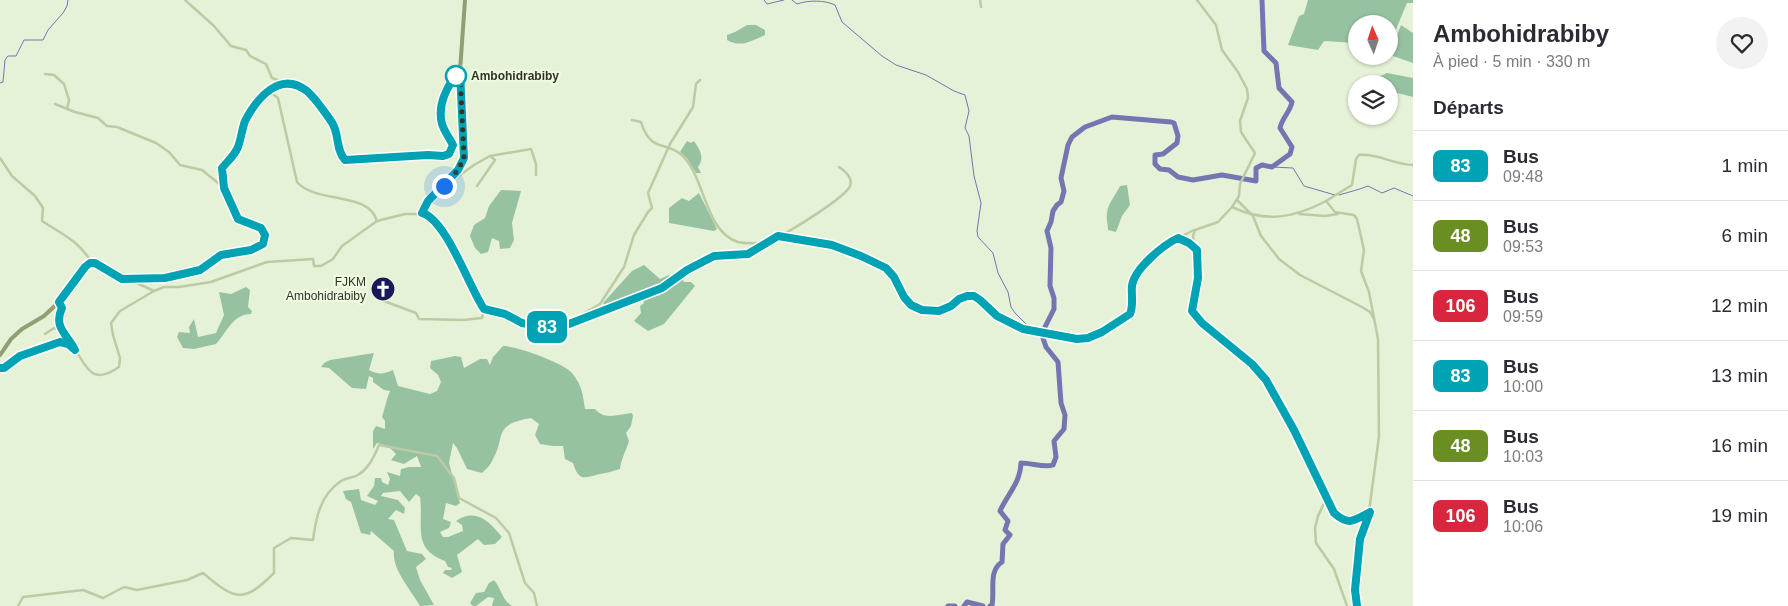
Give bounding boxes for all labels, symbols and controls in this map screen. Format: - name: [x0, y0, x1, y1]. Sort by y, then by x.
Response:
- north arrow: [1348, 15, 1398, 65]
- map controls: [1348, 15, 1398, 125]
- button: heart: [1716, 17, 1768, 69]
- text: Ambohidrabiby: [1433, 20, 1609, 47]
- text: À pied · 5 min · 330 m: [1433, 53, 1590, 70]
- marker: Ambohidrabiby: [445, 65, 467, 87]
- place label: Ambohidrabiby: [471, 69, 559, 83]
- button: layers: [1348, 75, 1398, 125]
- text: Départs: [1433, 97, 1504, 118]
- text: Bus: [1503, 146, 1539, 167]
- text: 1 min: [1722, 155, 1768, 176]
- text: 83: [1450, 156, 1471, 176]
- text: 09:48: [1503, 168, 1543, 185]
- your location: [432, 174, 457, 199]
- text: Bus: [1503, 216, 1539, 237]
- text: 6 min: [1722, 225, 1768, 246]
- text: 48: [1450, 226, 1471, 246]
- text: 09:53: [1503, 238, 1543, 255]
- place label: FJKM Ambohidrabiby: [286, 275, 366, 303]
- church icon: FJKM Ambohidrabiby: [370, 276, 396, 302]
- text: Bus: [1503, 286, 1539, 307]
- text: 12 min: [1711, 295, 1768, 316]
- text: 106: [1445, 296, 1476, 316]
- text: 09:59: [1503, 308, 1543, 325]
- line badge: 83: [524, 311, 570, 343]
- text: 83: [537, 317, 557, 337]
- text: Bus: [1503, 356, 1539, 377]
- text: 13 min: [1711, 365, 1768, 386]
- text: 83: [1450, 366, 1471, 386]
- text: 10:00: [1503, 378, 1543, 395]
- text: Bus: [1503, 426, 1539, 447]
- text: 16 min: [1711, 435, 1768, 456]
- text: 48: [1450, 436, 1471, 456]
- text: 10:03: [1503, 448, 1543, 465]
- text: Bus: [1503, 496, 1539, 517]
- text: 19 min: [1711, 505, 1768, 526]
- text: 106: [1445, 506, 1476, 526]
- text: 10:06: [1503, 518, 1543, 535]

